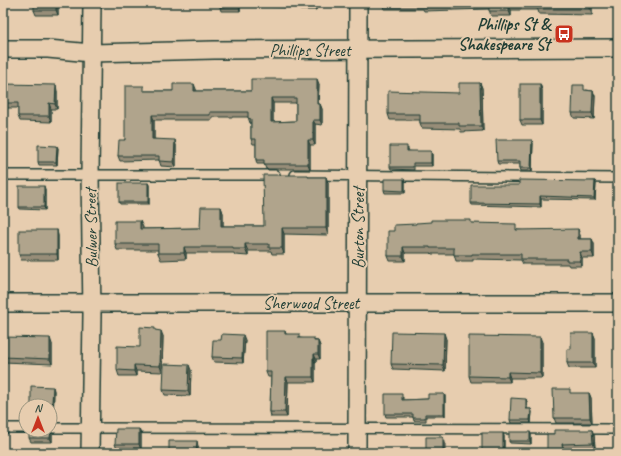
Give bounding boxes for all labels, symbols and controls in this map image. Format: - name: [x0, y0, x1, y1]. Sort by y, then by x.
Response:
- place label: Phillips St & Shakespeare St: [458, 14, 552, 55]
- bus stop icon: Phillips St & Shakespeare St: [553, 23, 575, 45]
- street label: Phillips Street: [269, 40, 353, 61]
- street label: Burton Street: [348, 185, 369, 269]
- street label: Bulwer Street: [80, 186, 102, 268]
- street label: Sherwood Street: [263, 293, 362, 314]
- north arrow: [18, 398, 58, 438]
- text: N: [35, 401, 44, 415]

